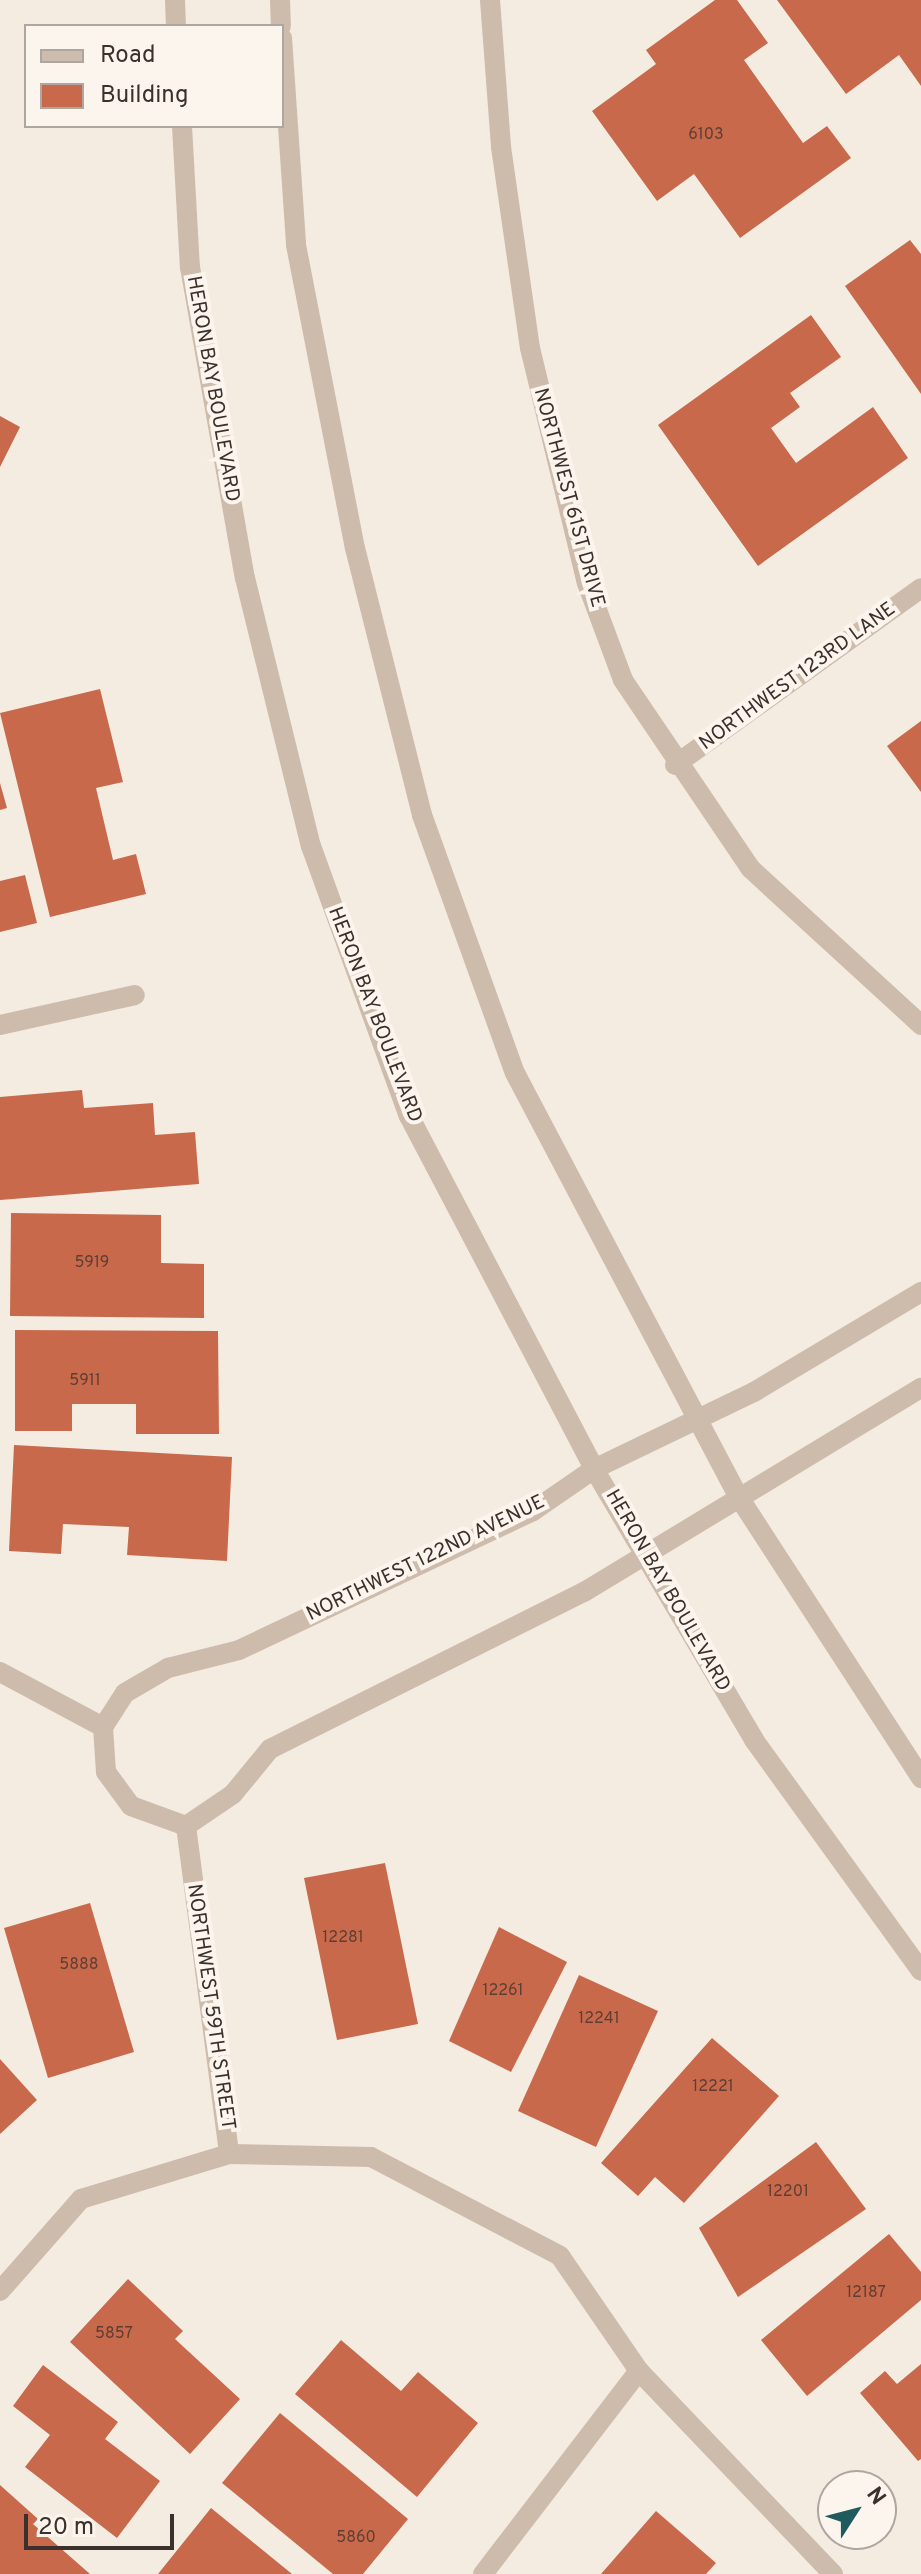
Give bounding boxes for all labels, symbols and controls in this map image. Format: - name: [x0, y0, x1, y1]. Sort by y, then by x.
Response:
- legend: [24, 24, 284, 128]
- text: Road: [100, 41, 156, 71]
- text: Building: [100, 81, 189, 111]
- house number: 6103: [688, 125, 724, 145]
- street label: HERON BAY BOULEVARD: [180, 274, 244, 504]
- street label: NORTHWEST 61ST DRIVE: [527, 385, 609, 611]
- street label: NORTHWEST 123RD LANE: [695, 598, 901, 756]
- street label: HERON BAY BOULEVARD: [322, 903, 426, 1127]
- house number: 5919: [75, 1253, 109, 1273]
- house number: 5911: [69, 1371, 101, 1391]
- street label: HERON BAY BOULEVARD: [599, 1485, 735, 1697]
- street label: NORTHWEST 122ND AVENUE: [302, 1490, 550, 1628]
- street label: NORTHWEST 59TH STREET: [181, 1882, 239, 2132]
- house number: 12281: [322, 1928, 364, 1948]
- house number: 5888: [59, 1955, 99, 1975]
- house number: 12261: [482, 1981, 524, 2001]
- house number: 12241: [578, 2009, 620, 2029]
- house number: 12221: [692, 2077, 734, 2097]
- house number: 12201: [767, 2182, 809, 2202]
- house number: 12187: [846, 2283, 886, 2303]
- house number: 5857: [95, 2324, 133, 2344]
- north arrow: [817, 2470, 897, 2550]
- text: N: [860, 2482, 891, 2511]
- scale bar: [28, 2498, 178, 2548]
- text: 20 m: [38, 2513, 94, 2543]
- house number: 5860: [336, 2528, 376, 2548]

